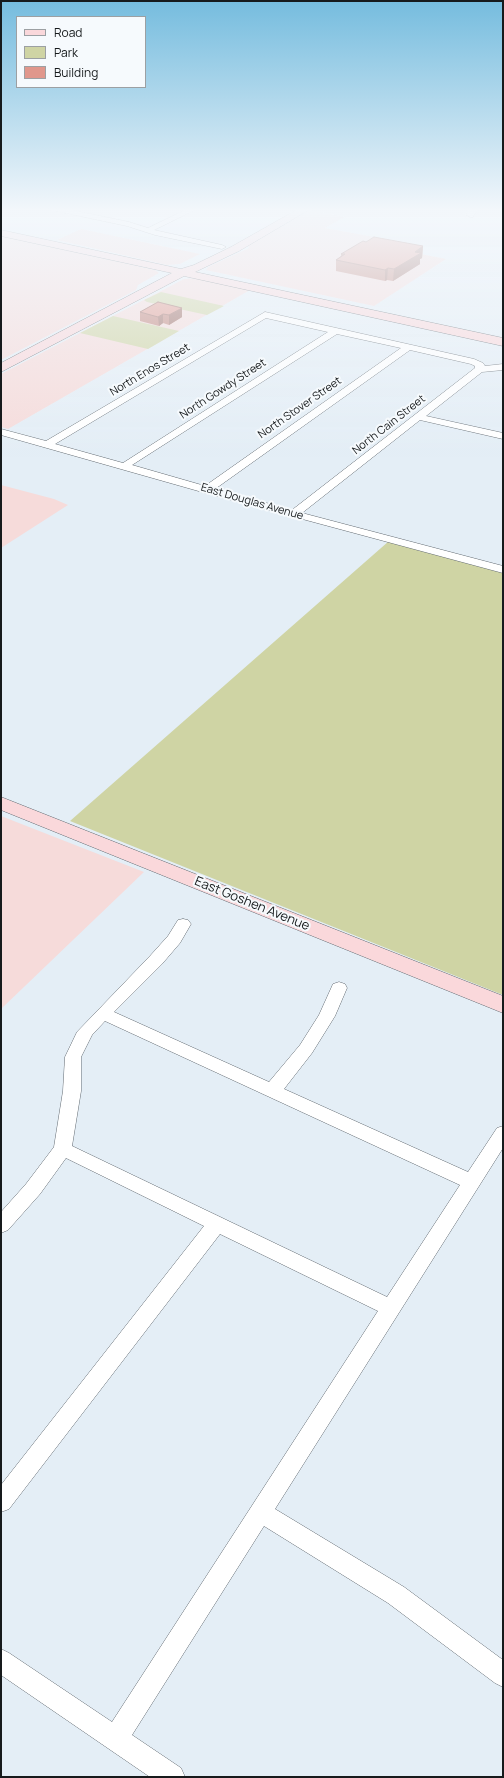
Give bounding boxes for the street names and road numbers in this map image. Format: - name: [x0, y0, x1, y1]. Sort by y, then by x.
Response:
- street label: North Enos Street: [108, 341, 192, 399]
- street label: North Gowdy Street: [177, 356, 269, 422]
- street label: North Stover Street: [256, 374, 344, 442]
- street label: North Cain Street: [350, 392, 428, 458]
- street label: East Douglas Avenue: [199, 481, 305, 523]
- street label: East Goshen Avenue: [192, 874, 312, 934]

